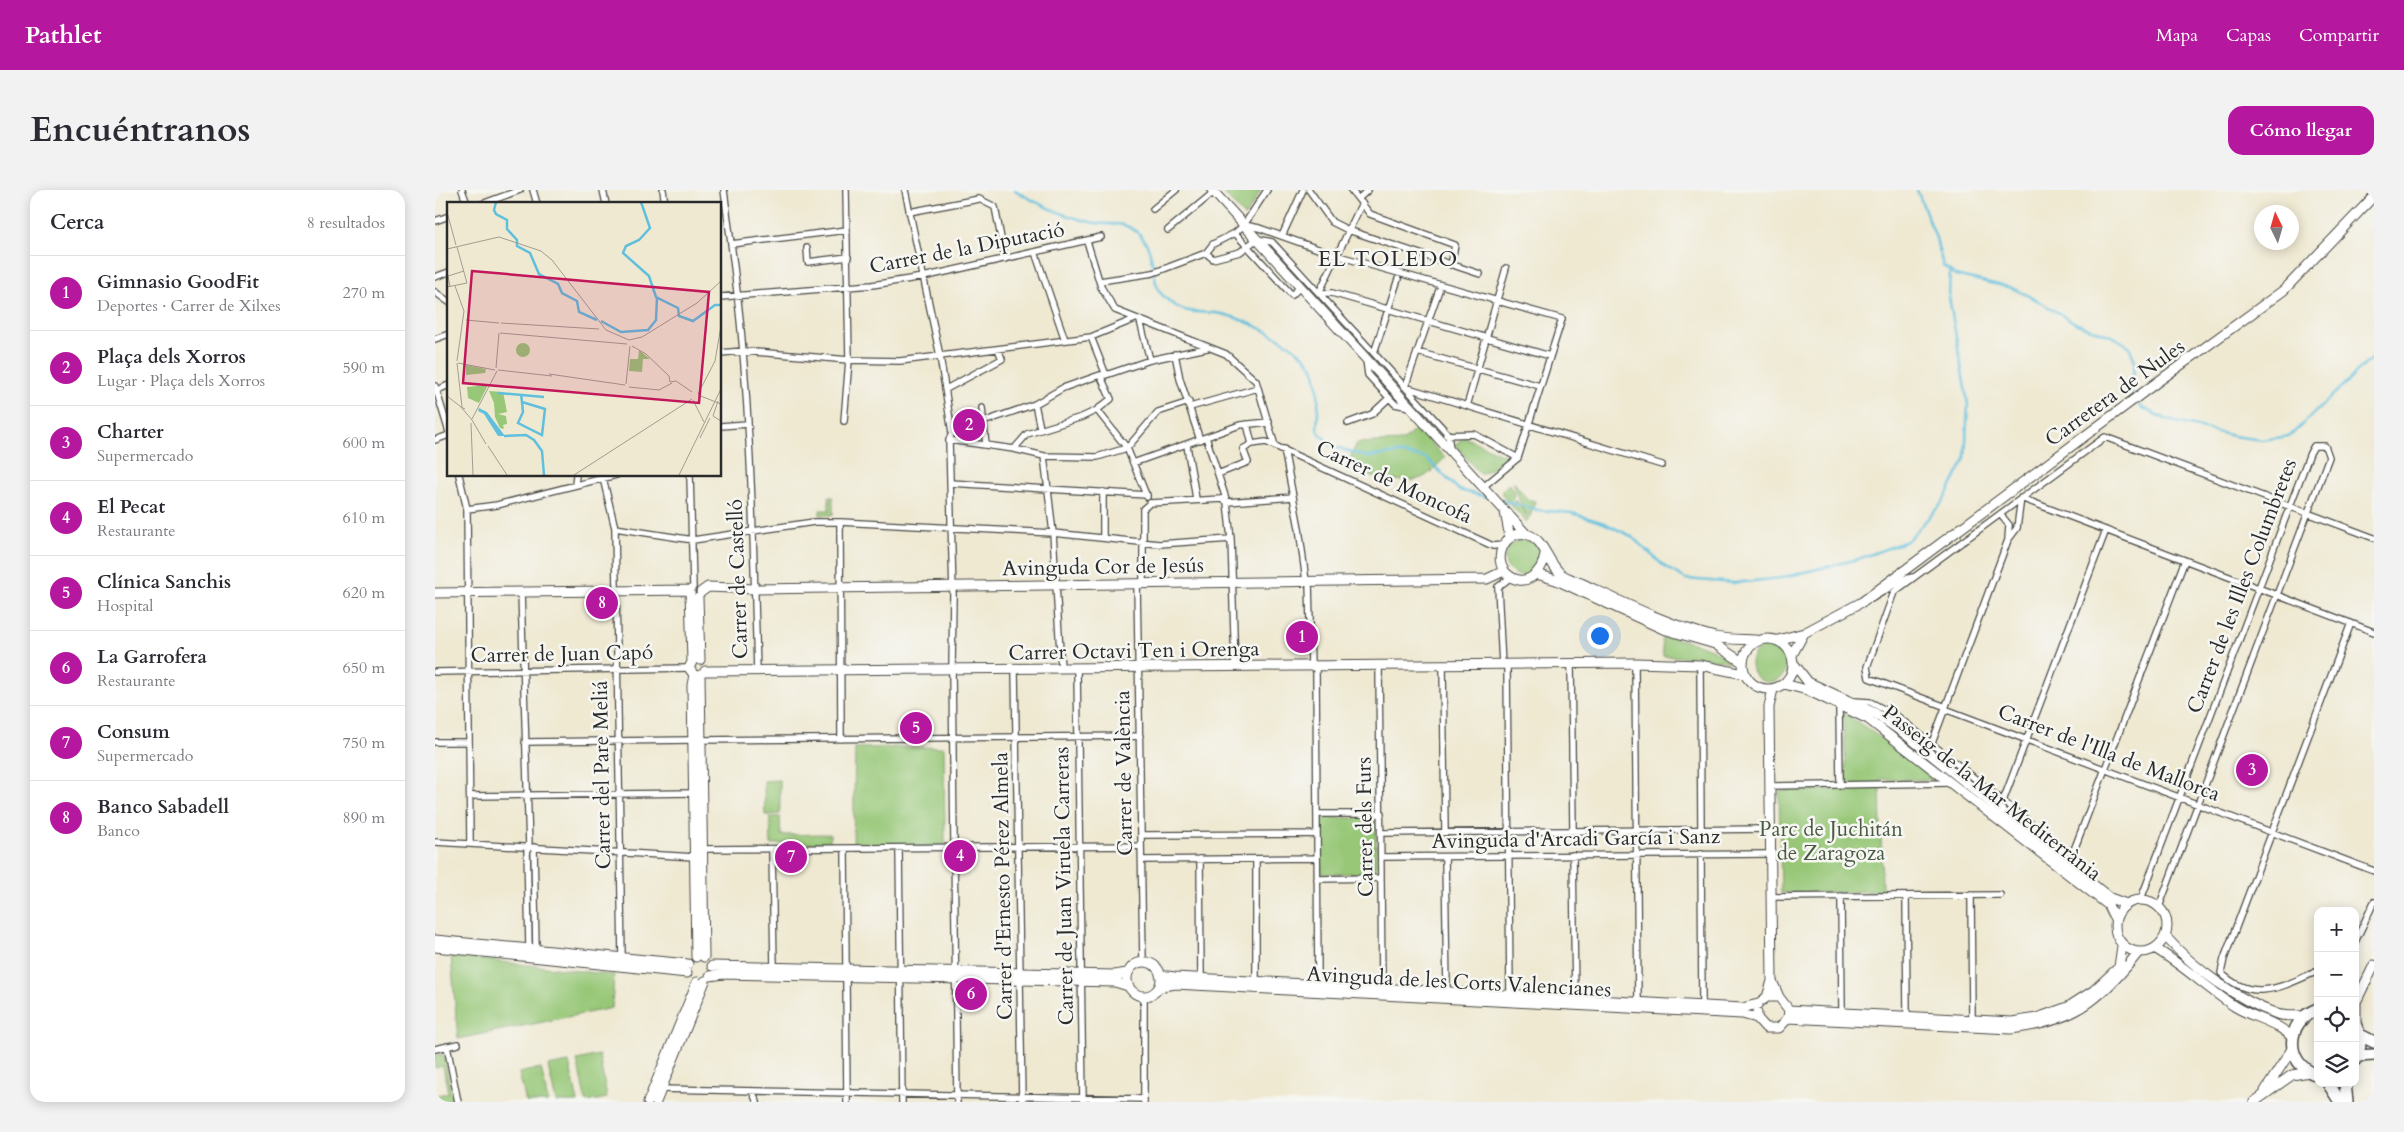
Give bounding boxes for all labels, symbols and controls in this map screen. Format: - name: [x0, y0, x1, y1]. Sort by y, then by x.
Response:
- text: Pathlet: [25, 19, 102, 52]
- text: Mapa: [2156, 23, 2198, 48]
- text: Capas: [2226, 23, 2271, 48]
- text: Compartir: [2299, 23, 2379, 48]
- text: Encuéntranos: [30, 106, 251, 154]
- button: Cómo llegar: [2228, 106, 2374, 155]
- inset map: [447, 202, 721, 476]
- north arrow: [2254, 205, 2299, 250]
- text: Cerca: [50, 208, 104, 237]
- text: 8 resultados: [307, 212, 385, 234]
- street label: Carrer de la Diputació: [867, 215, 1067, 281]
- district label: EL TOLEDO: [1318, 244, 1458, 274]
- text: Gimnasio GoodFit: [97, 269, 259, 295]
- text: 1: [62, 282, 70, 304]
- text: 270 m: [343, 282, 385, 304]
- text: Deportes · Carrer de Xilxes: [97, 295, 281, 317]
- street label: Carretera de Nules: [2039, 332, 2191, 454]
- text: Plaça dels Xorros: [97, 344, 246, 370]
- text: 2: [62, 357, 70, 379]
- text: 590 m: [343, 357, 385, 379]
- text: Lugar · Plaça dels Xorros: [97, 370, 265, 392]
- pin: 2: [953, 406, 985, 444]
- text: Charter: [97, 419, 164, 445]
- text: 3: [62, 432, 70, 454]
- text: 600 m: [343, 432, 385, 454]
- street label: Carrer de Moncofa: [1311, 433, 1477, 531]
- text: Supermercado: [97, 445, 193, 467]
- street label: Carrer de les Illes Columbretes: [2180, 454, 2304, 718]
- text: El Pecat: [97, 494, 165, 520]
- street label: Carrer de Castelló: [721, 499, 755, 659]
- text: 4: [62, 507, 70, 529]
- text: 610 m: [343, 507, 385, 529]
- text: Restaurante: [97, 520, 176, 542]
- street label: Avinguda Cor de Jesús: [1002, 551, 1204, 583]
- text: Clínica Sanchis: [97, 569, 231, 595]
- text: 5: [62, 582, 70, 604]
- text: 620 m: [343, 582, 385, 604]
- pin: 8: [586, 584, 618, 622]
- text: Hospital: [97, 595, 153, 617]
- pin: 1: [1286, 618, 1318, 656]
- your location: [1587, 623, 1613, 649]
- street label: Carrer Octavi Ten i Orenga: [1008, 634, 1260, 668]
- street label: Carrer de Juan Capó: [470, 638, 654, 670]
- text: La Garrofera: [97, 644, 207, 670]
- text: 6: [62, 657, 70, 679]
- text: 650 m: [343, 657, 385, 679]
- text: Restaurante: [97, 670, 176, 692]
- street label: Carrer del Pare Meliá: [586, 680, 618, 870]
- street label: Carrer de València: [1108, 690, 1140, 856]
- street label: Carrer de l'Illa de Mallorca: [1994, 697, 2224, 809]
- street label: Passeig de la Mar Mediterrània: [1876, 698, 2108, 888]
- pin: 5: [900, 709, 932, 747]
- text: Consum: [97, 719, 170, 745]
- text: 7: [62, 732, 70, 754]
- text: 750 m: [343, 732, 385, 754]
- text: Supermercado: [97, 745, 193, 767]
- street label: Carrer de Juan Viruela Carreras: [1047, 746, 1081, 1026]
- pin: 3: [2236, 751, 2268, 789]
- street label: Carrer d'Ernesto Pérez Almela: [986, 752, 1020, 1020]
- street label: Carrer dels Furs: [1349, 757, 1381, 897]
- text: Banco Sabadell: [97, 794, 229, 820]
- text: 8: [62, 807, 70, 829]
- text: 890 m: [343, 807, 385, 829]
- park label: Parc de Juchitán de Zaragoza: [1759, 815, 1903, 868]
- text: Banco: [97, 820, 140, 842]
- street label: Avinguda d'Arcadi García i Sanz: [1432, 822, 1721, 856]
- pin: 4: [944, 837, 976, 875]
- pin: 7: [775, 838, 807, 876]
- map controls: [2314, 907, 2359, 1087]
- button: +: [2314, 907, 2359, 952]
- button: −: [2314, 952, 2359, 997]
- street label: Avinguda de les Corts Valencianes: [1306, 960, 1612, 1004]
- pin: 6: [955, 975, 987, 1013]
- button: locate: [2314, 997, 2359, 1042]
- button: layers: [2314, 1042, 2359, 1087]

